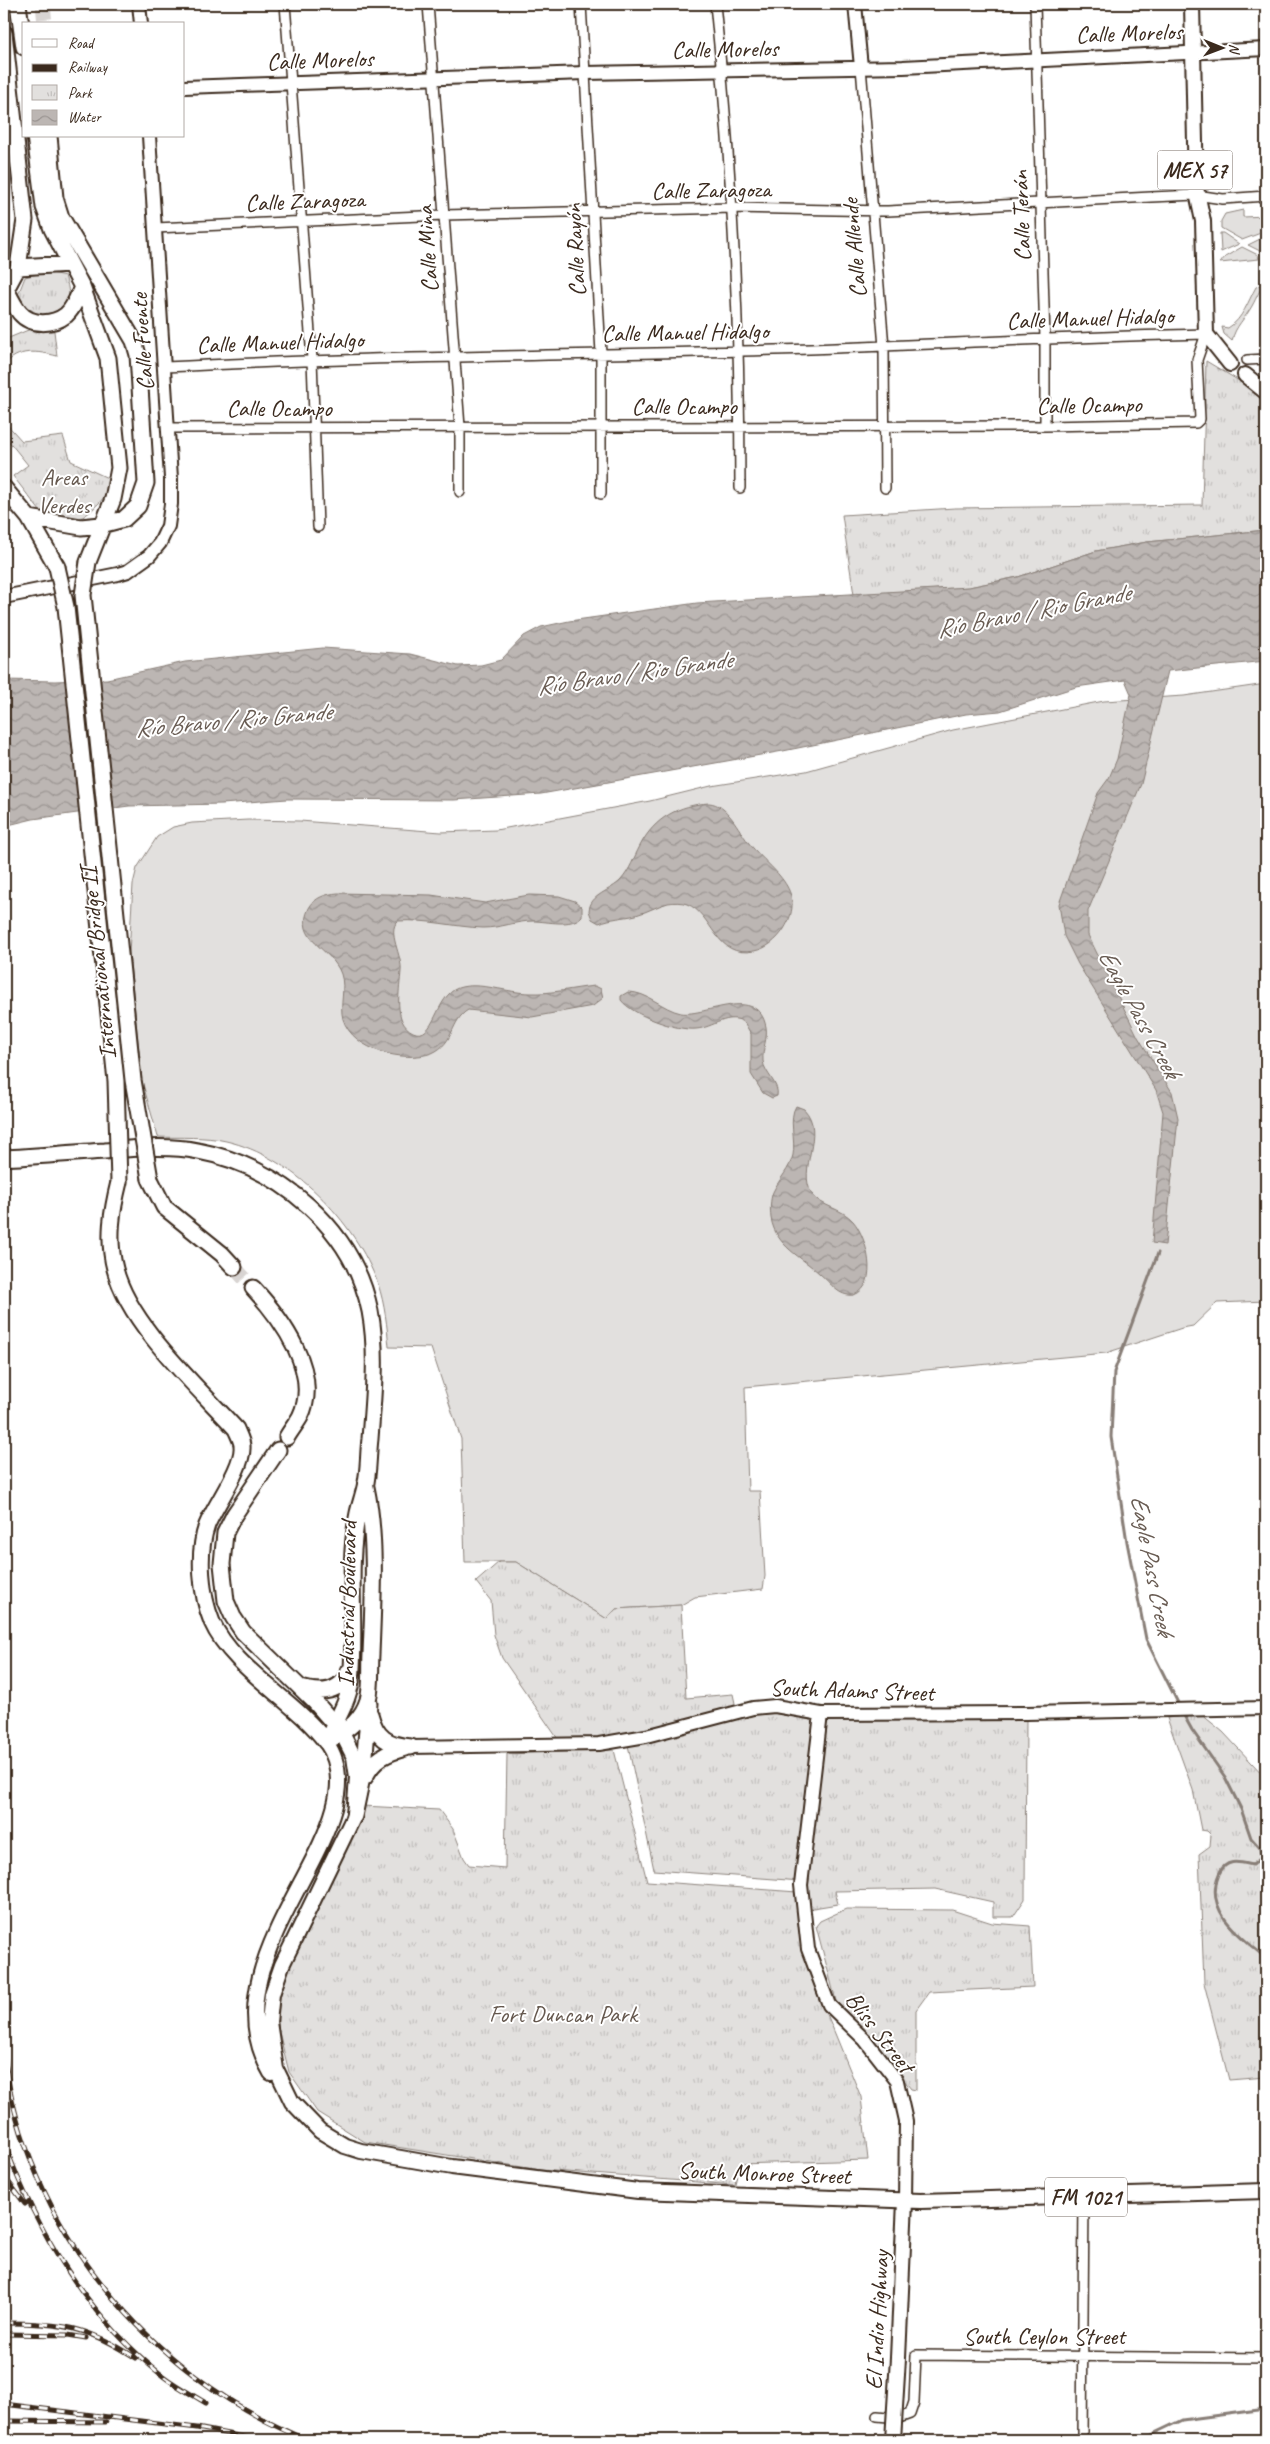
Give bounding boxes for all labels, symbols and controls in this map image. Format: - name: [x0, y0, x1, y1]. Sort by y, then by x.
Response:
- street label: Calle Morelos: [1075, 16, 1185, 50]
- legend: [22, 22, 185, 138]
- north arrow: [1198, 22, 1248, 72]
- street label: Calle Morelos: [671, 33, 780, 65]
- text: Road: [68, 34, 95, 53]
- street label: Calle Morelos: [266, 43, 376, 77]
- text: N: [1226, 44, 1243, 55]
- text: Railway: [68, 58, 109, 77]
- text: Park: [68, 84, 93, 103]
- text: Water: [68, 108, 102, 127]
- road number: MEX 57: [1158, 150, 1232, 190]
- street label: Calle Terán: [1004, 169, 1038, 262]
- street label: Calle Zaragoza: [651, 174, 773, 206]
- street label: Calle Zaragoza: [245, 184, 367, 218]
- street label: Calle Allende: [835, 195, 873, 299]
- street label: Calle Rayón: [558, 202, 592, 297]
- street label: Calle Mina: [409, 203, 445, 293]
- street label: Calle Fuente: [123, 290, 160, 392]
- street label: Calle Manuel Hidalgo: [1006, 300, 1176, 336]
- street label: Calle Manuel Hidalgo: [601, 316, 771, 348]
- street label: Calle Manuel Hidalgo: [196, 324, 366, 360]
- street label: Calle Ocampo: [1036, 389, 1143, 421]
- street label: Calle Ocampo: [631, 391, 738, 421]
- street label: Calle Ocampo: [226, 393, 333, 423]
- park label: Areas Verdes: [38, 462, 92, 520]
- water label: Río Bravo / Rio Grande: [934, 576, 1136, 645]
- water label: Río Bravo / Rio Grande: [535, 643, 737, 702]
- water label: Río Bravo / Rio Grande: [134, 695, 336, 744]
- street label: International Bridge II: [72, 860, 123, 1061]
- water label: Eagle Pass Creek: [1091, 944, 1190, 1088]
- water label: Eagle Pass Creek: [1123, 1493, 1182, 1643]
- street label: Industrial Boulevard: [331, 1517, 364, 1687]
- street label: South Adams Street: [770, 1672, 937, 1708]
- street label: Bliss Street: [839, 1985, 923, 2081]
- park label: Fort Duncan Park: [489, 1999, 639, 2029]
- street label: South Monroe Street: [677, 2155, 853, 2191]
- road number: FM 1021: [1045, 2178, 1127, 2216]
- street label: El Indio Highway: [858, 2248, 896, 2390]
- street label: South Ceylon Street: [963, 2321, 1127, 2351]

